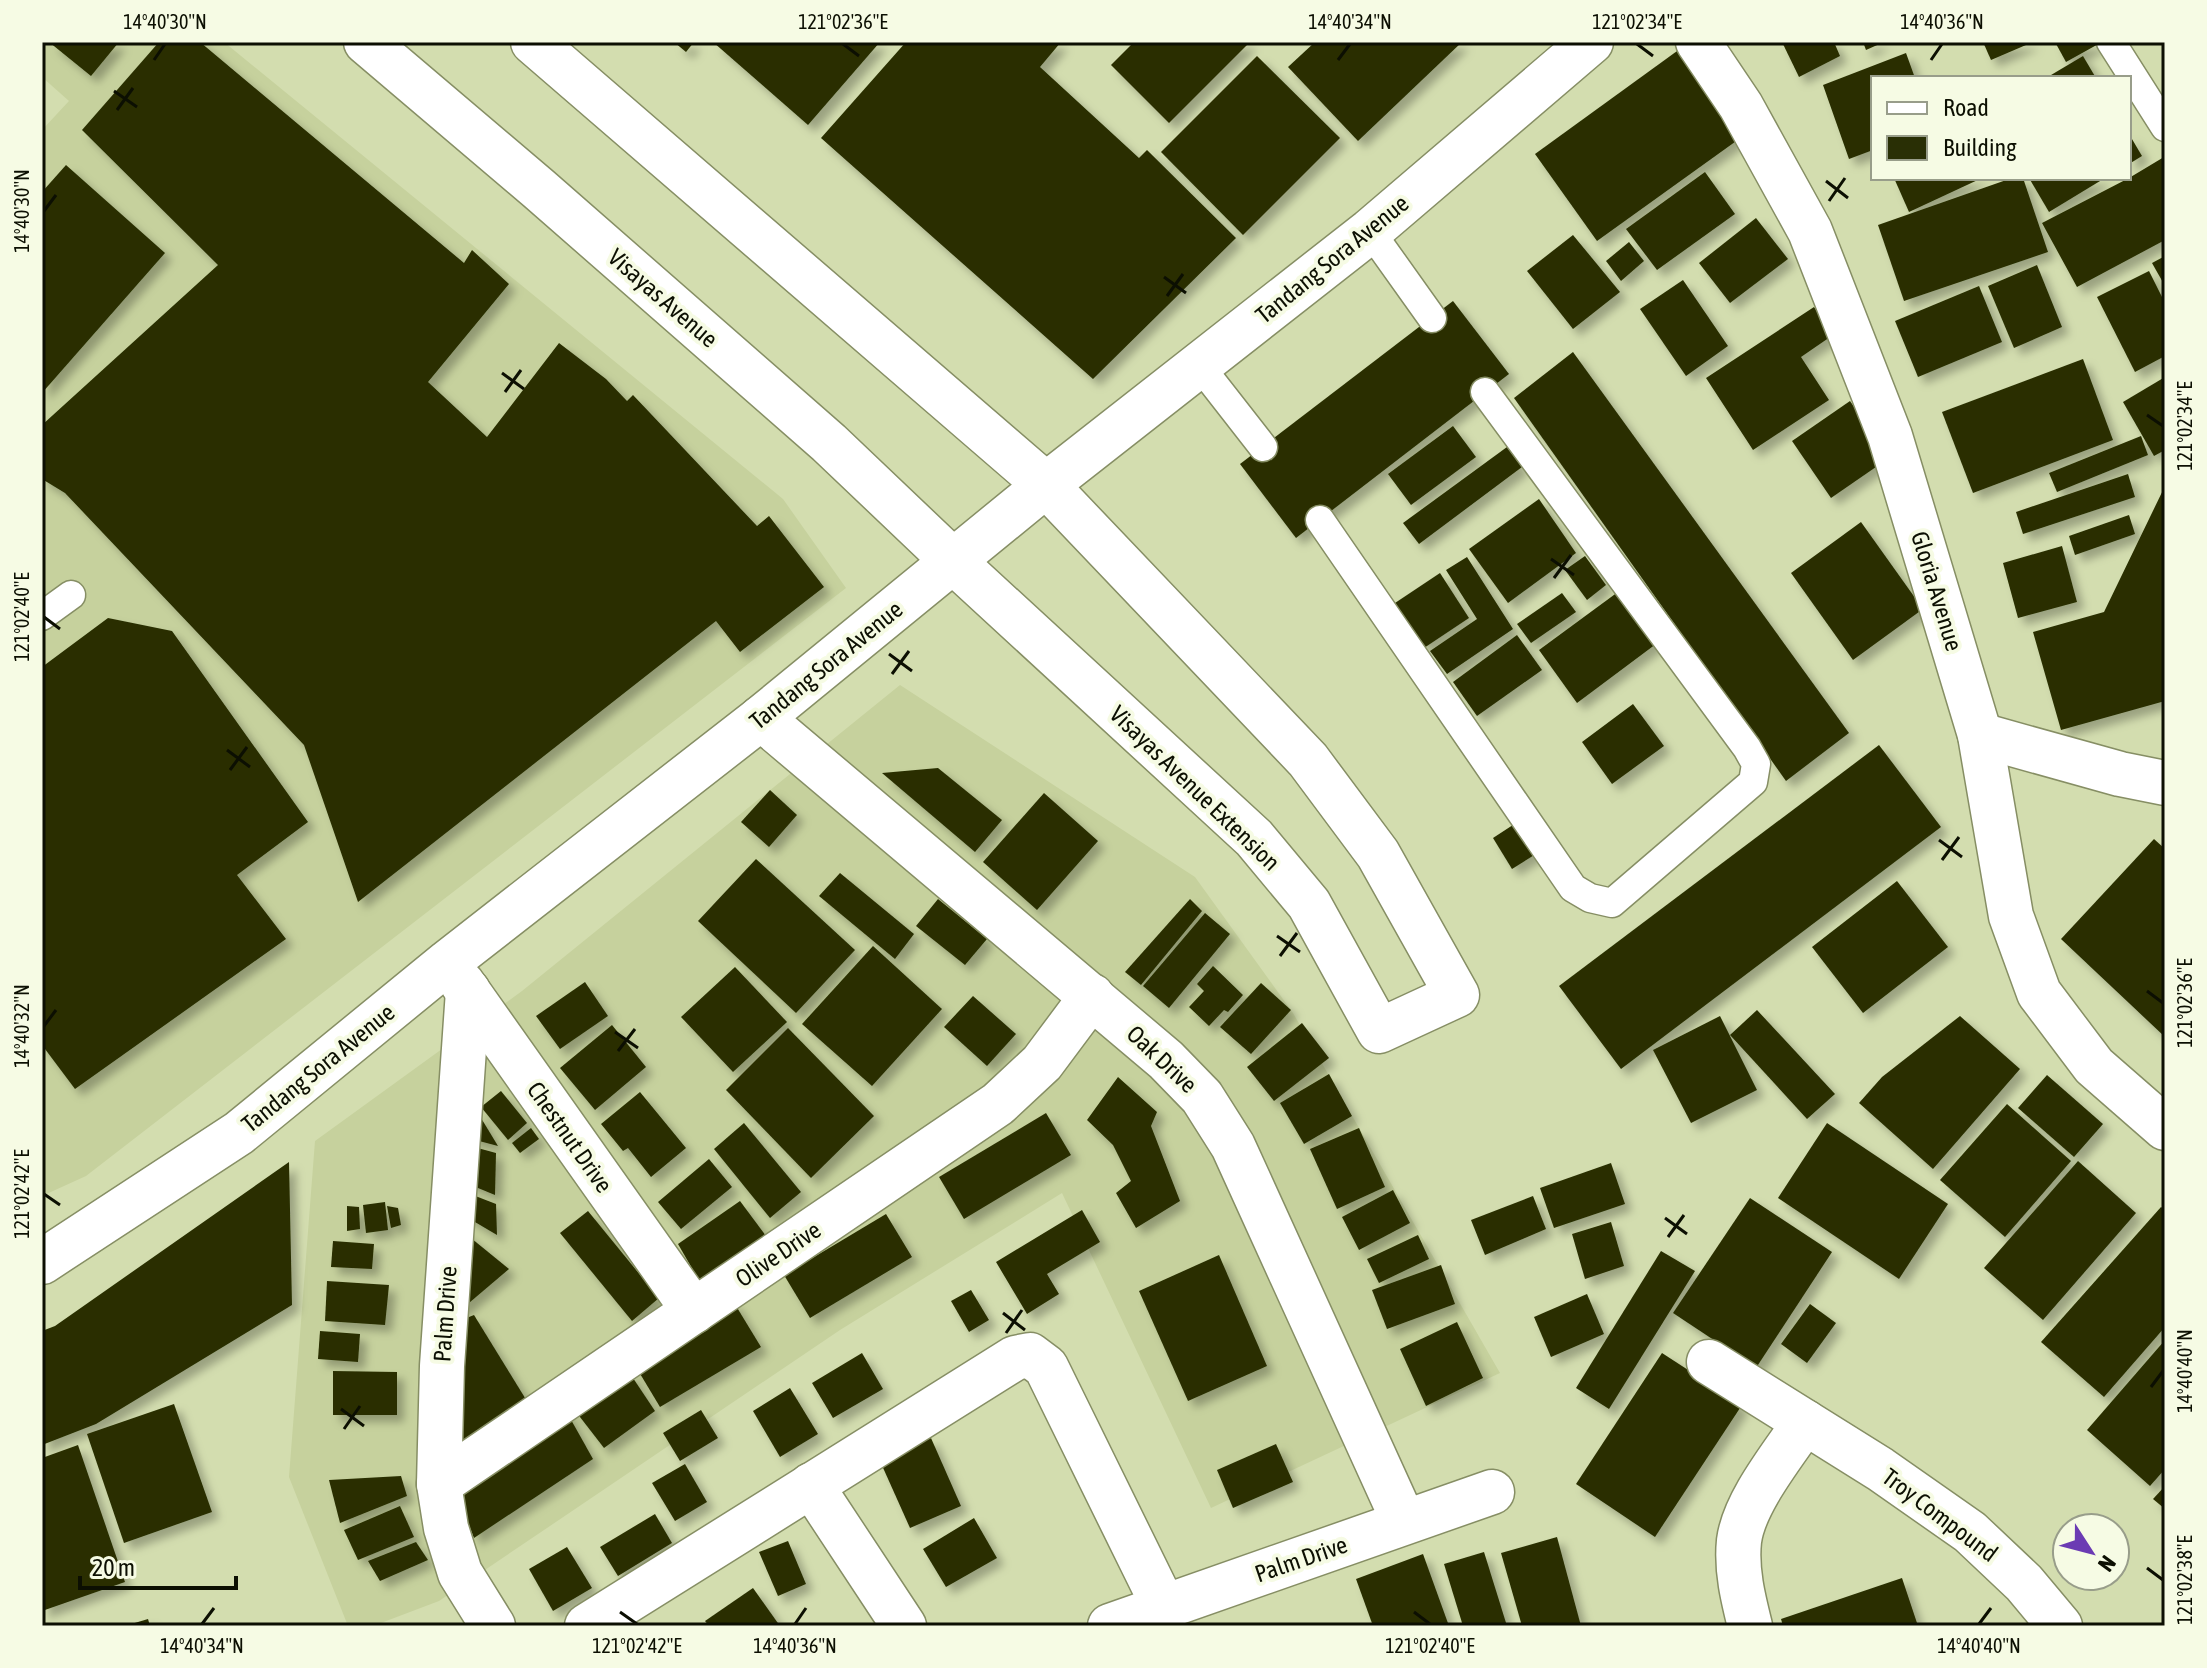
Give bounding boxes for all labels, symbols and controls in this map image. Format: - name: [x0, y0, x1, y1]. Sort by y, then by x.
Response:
- text: 14°40'30"N: [123, 10, 207, 33]
- text: 121°02'36"E: [798, 10, 888, 33]
- text: 14°40'34"N: [1308, 10, 1392, 33]
- text: 121°02'34"E: [1592, 10, 1682, 33]
- text: 14°40'36"N: [1900, 10, 1984, 33]
- legend: [1871, 76, 2131, 180]
- text: Road: [1943, 94, 1989, 121]
- text: Building: [1943, 134, 2017, 161]
- text: 14°40'30"N: [10, 169, 33, 253]
- street label: Tandang Sora Avenue: [1250, 189, 1414, 329]
- street label: Visayas Avenue: [603, 243, 723, 353]
- text: 121°02'34"E: [2173, 381, 2196, 471]
- street label: Gloria Avenue: [1906, 528, 1968, 654]
- text: 121°02'40"E: [10, 572, 33, 662]
- street label: Tandang Sora Avenue: [744, 595, 908, 735]
- street label: Visayas Avenue Extension: [1105, 700, 1285, 876]
- text: 121°02'36"E: [2173, 958, 2196, 1048]
- text: 14°40'32"N: [10, 984, 33, 1068]
- street label: Tandang Sora Avenue: [236, 998, 400, 1138]
- street label: Oak Drive: [1121, 1020, 1203, 1098]
- street label: Chestnut Drive: [522, 1077, 618, 1197]
- text: 121°02'42"E: [10, 1149, 33, 1239]
- street label: Olive Drive: [731, 1216, 825, 1292]
- street label: Palm Drive: [428, 1265, 462, 1363]
- text: 14°40'40"N: [2173, 1329, 2196, 1413]
- street label: Troy Compound: [1877, 1463, 2003, 1567]
- north arrow: [2051, 1512, 2131, 1592]
- street label: Palm Drive: [1251, 1531, 1351, 1587]
- text: 121°02'38"E: [2173, 1535, 2196, 1625]
- scale bar: [80, 1540, 236, 1590]
- text: N: [2093, 1551, 2122, 1577]
- text: 20 m: [92, 1554, 135, 1581]
- text: 14°40'34"N: [160, 1634, 244, 1657]
- text: 121°02'42"E: [592, 1634, 682, 1657]
- text: 14°40'36"N: [753, 1634, 837, 1657]
- text: 121°02'40"E: [1385, 1634, 1475, 1657]
- text: 14°40'40"N: [1937, 1634, 2021, 1657]

